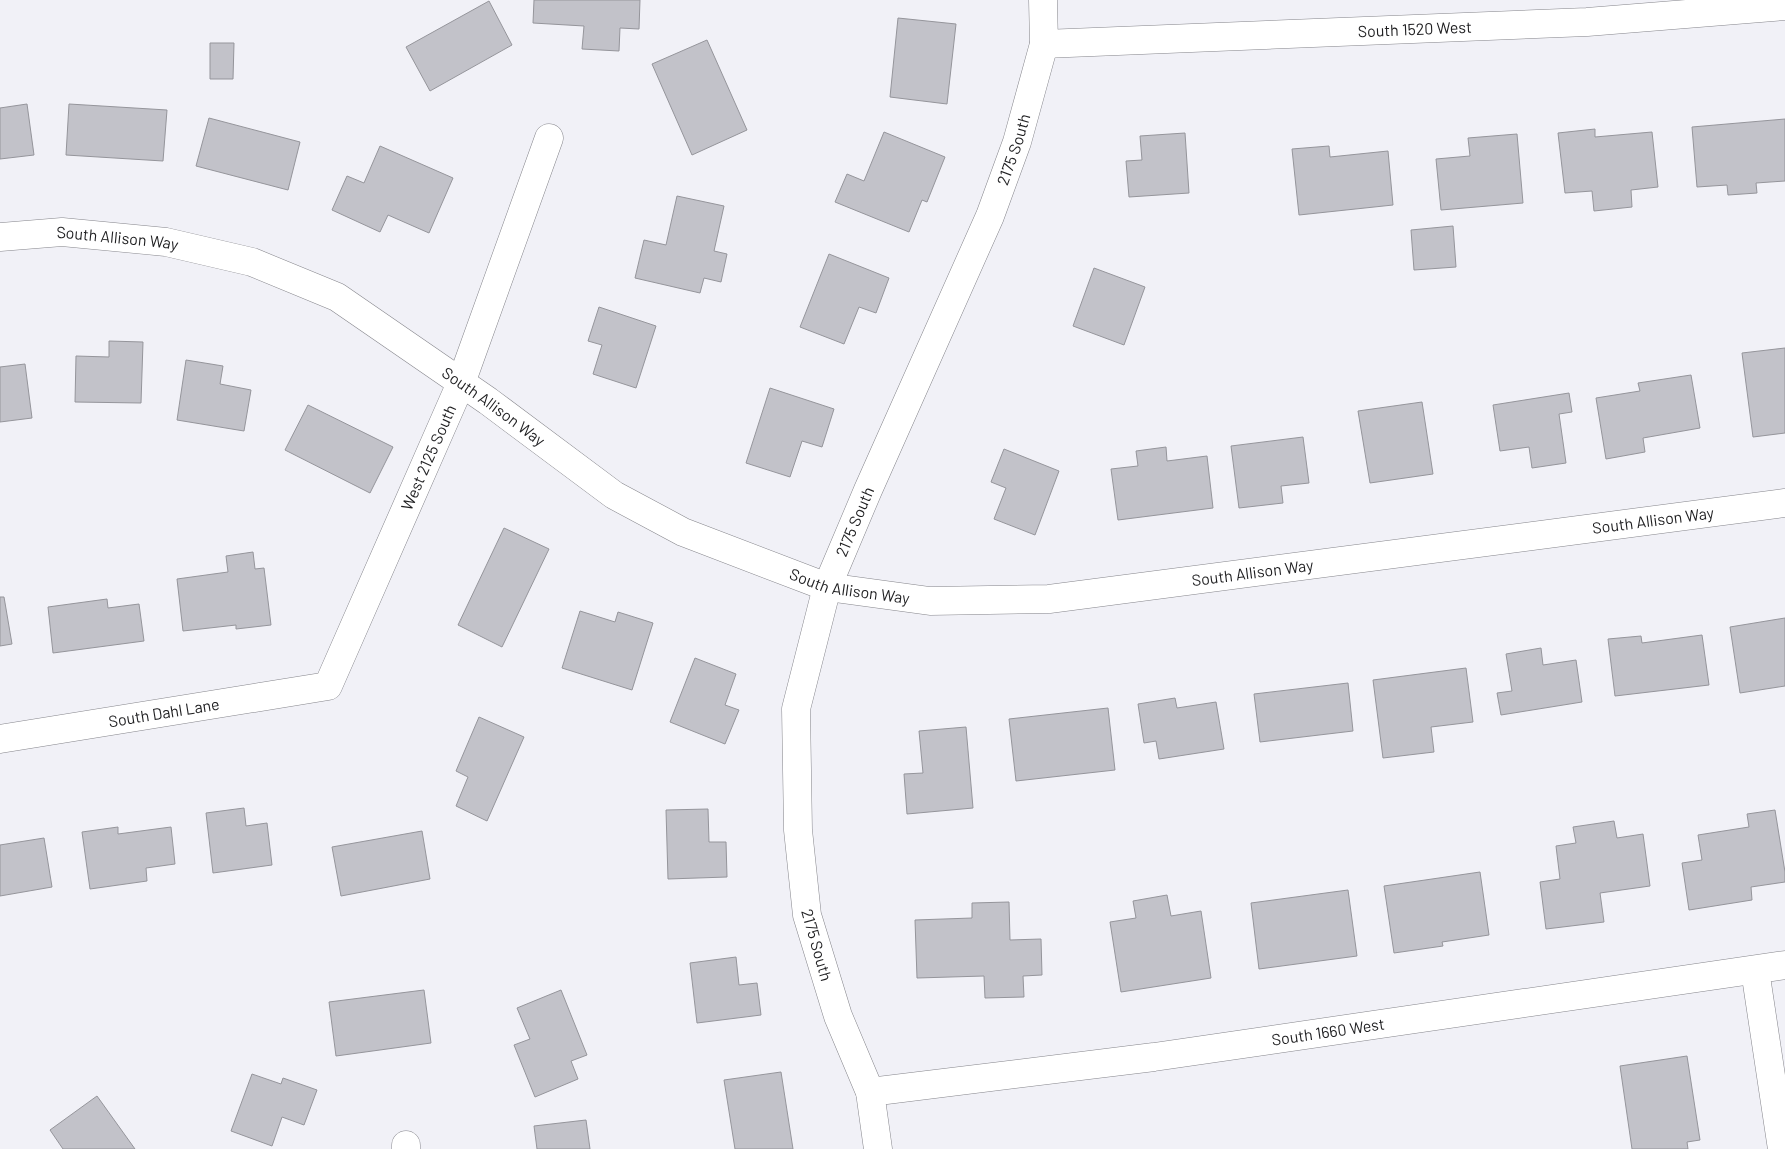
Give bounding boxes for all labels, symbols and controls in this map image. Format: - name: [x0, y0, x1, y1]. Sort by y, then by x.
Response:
- street label: South 1520 West: [1357, 17, 1472, 40]
- street label: 2175 South: [992, 111, 1033, 187]
- street label: South Allison Way: [56, 222, 181, 254]
- street label: South Allison Way: [439, 362, 550, 450]
- street label: West 2125 South: [396, 401, 459, 513]
- street label: 2175 South: [831, 484, 877, 559]
- street label: South Allison Way: [1591, 502, 1716, 537]
- street label: South Allison Way: [1190, 555, 1315, 589]
- street label: South Allison Way: [787, 564, 912, 607]
- street label: South Dahl Lane: [107, 694, 221, 730]
- street label: 2175 South: [798, 907, 837, 983]
- street label: South 1660 West: [1270, 1014, 1386, 1049]

